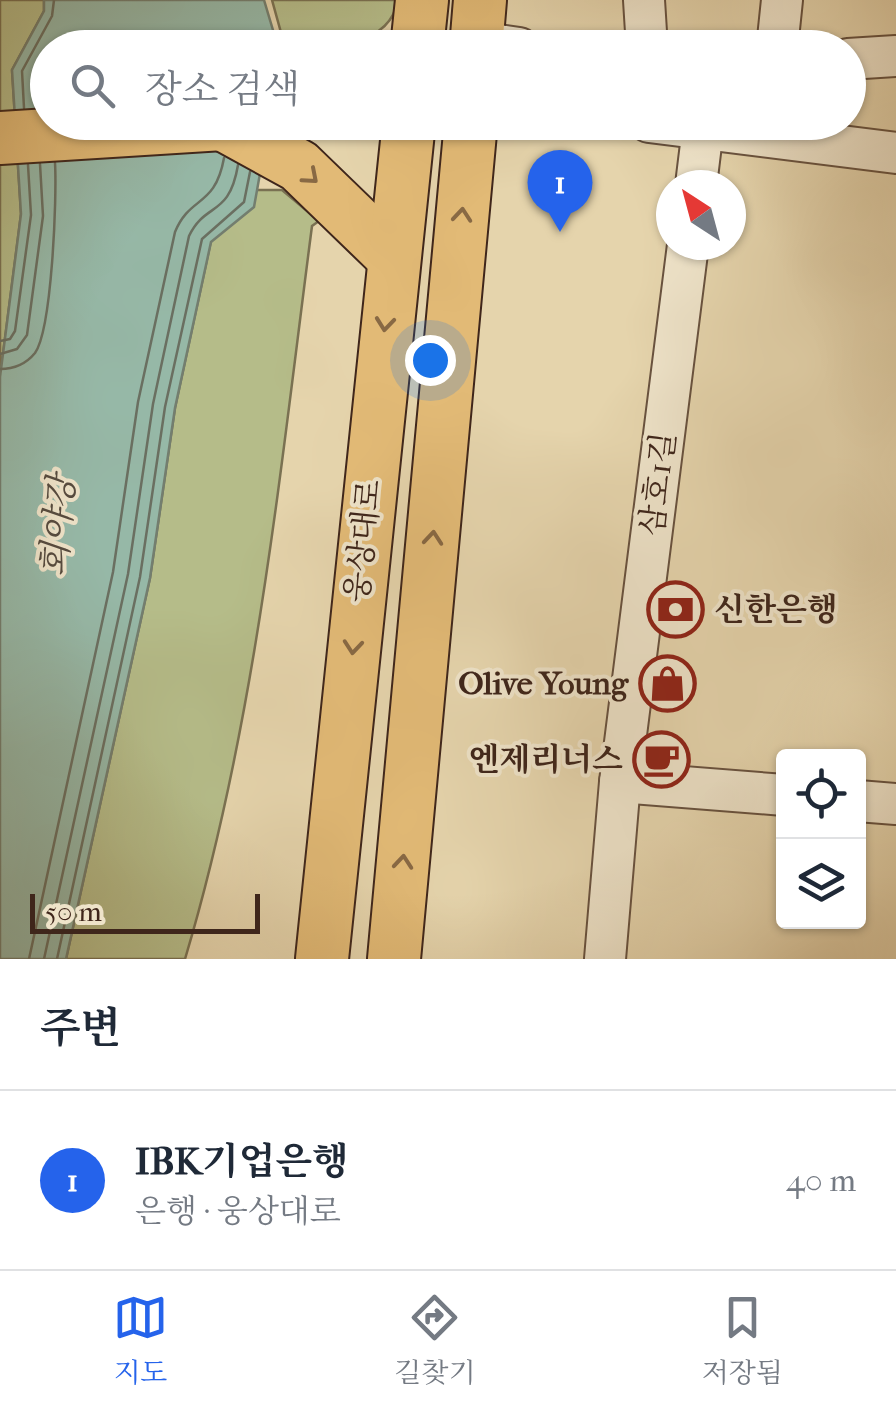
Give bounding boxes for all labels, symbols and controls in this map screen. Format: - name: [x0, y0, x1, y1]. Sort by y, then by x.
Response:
- search box: [30, 30, 866, 140]
- icon: search: [65, 58, 120, 113]
- text: 장소 검색: [145, 67, 300, 112]
- pin: 1: [528, 150, 592, 232]
- one-way arrow: [300, 165, 318, 183]
- north arrow: [656, 170, 746, 260]
- one-way arrow: [451, 206, 473, 222]
- one-way arrow: [375, 316, 396, 332]
- your location: [405, 335, 456, 386]
- street label: 삼호1길: [633, 430, 683, 538]
- water label: 회야강: [33, 469, 83, 578]
- street label: 웅상대로: [338, 477, 388, 604]
- one-way arrow: [421, 530, 443, 546]
- bank icon: 신한은행: [645, 579, 705, 639]
- place label: 신한은행: [714, 591, 838, 628]
- one-way arrow: [343, 639, 364, 655]
- shop icon: Olive Young: [637, 653, 697, 713]
- place label: Olive Young: [458, 665, 629, 702]
- cafe icon: 엔제리너스: [632, 729, 692, 789]
- place label: 엔제리너스: [468, 741, 623, 778]
- map controls: [776, 749, 866, 929]
- button: locate: [776, 749, 866, 839]
- button: layers: [776, 839, 866, 929]
- one-way arrow: [392, 853, 414, 869]
- scale bar: [30, 889, 260, 934]
- text: 50 m: [45, 895, 102, 928]
- text: 주변: [40, 1004, 121, 1053]
- text: IBK기업은행: [135, 1139, 349, 1184]
- text: 1: [67, 1162, 78, 1199]
- text: 40 m: [786, 1162, 856, 1199]
- text: 은행 · 웅상대로: [135, 1193, 341, 1230]
- tab: 지도: [113, 1290, 168, 1390]
- tab: 길찾기: [394, 1290, 475, 1390]
- tab: 저장됨: [702, 1290, 783, 1390]

